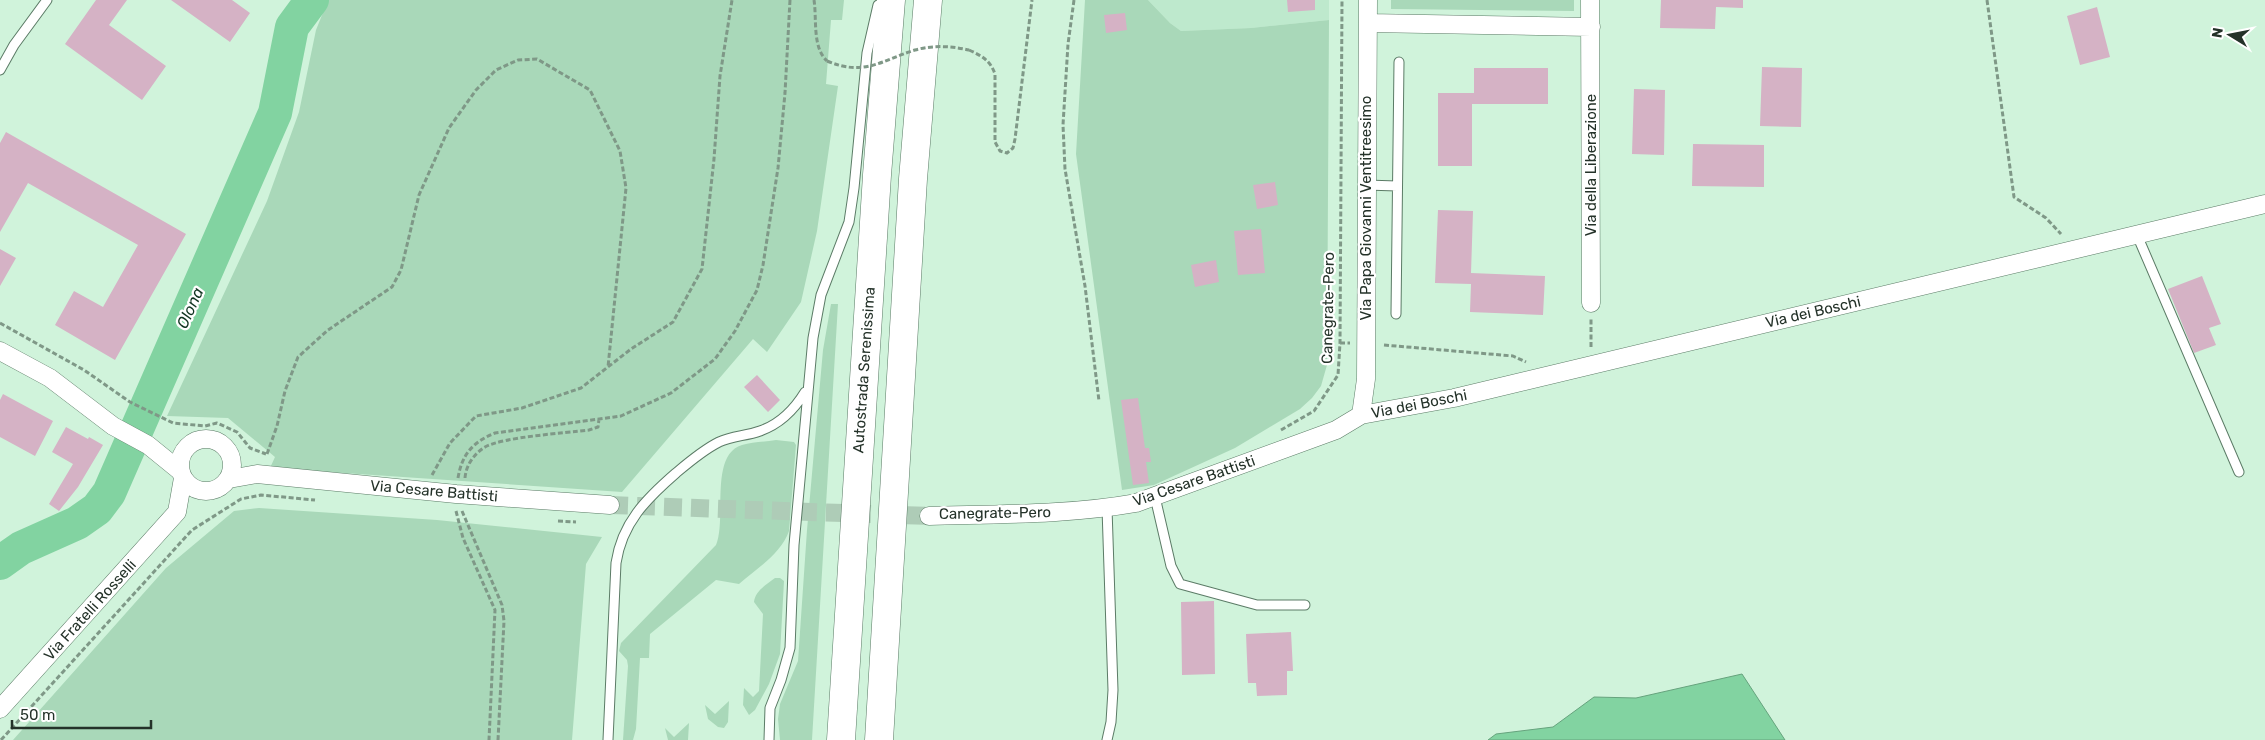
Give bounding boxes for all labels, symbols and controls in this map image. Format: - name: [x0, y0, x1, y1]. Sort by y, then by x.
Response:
- north arrow: [2205, 10, 2255, 60]
- text: N: [2208, 26, 2227, 39]
- street label: Via della Liberazione: [1582, 94, 1600, 236]
- street label: Via Papa Giovanni Ventitreesimo: [1357, 96, 1375, 320]
- street label: Canegrate-Pero: [1318, 252, 1338, 364]
- water label: Olona: [173, 285, 207, 331]
- street label: Autostrada Serenissima: [849, 286, 879, 454]
- street label: Via dei Boschi: [1764, 292, 1862, 332]
- street label: Via dei Boschi: [1370, 386, 1468, 422]
- street label: Via Cesare Battisti: [1131, 452, 1257, 510]
- street label: Via Cesare Battisti: [369, 476, 499, 506]
- street label: Canegrate-Pero: [939, 503, 1051, 523]
- street label: Via Fratelli Rosselli: [40, 556, 140, 664]
- scale bar: [12, 698, 151, 730]
- text: 50 m: [20, 706, 55, 724]

